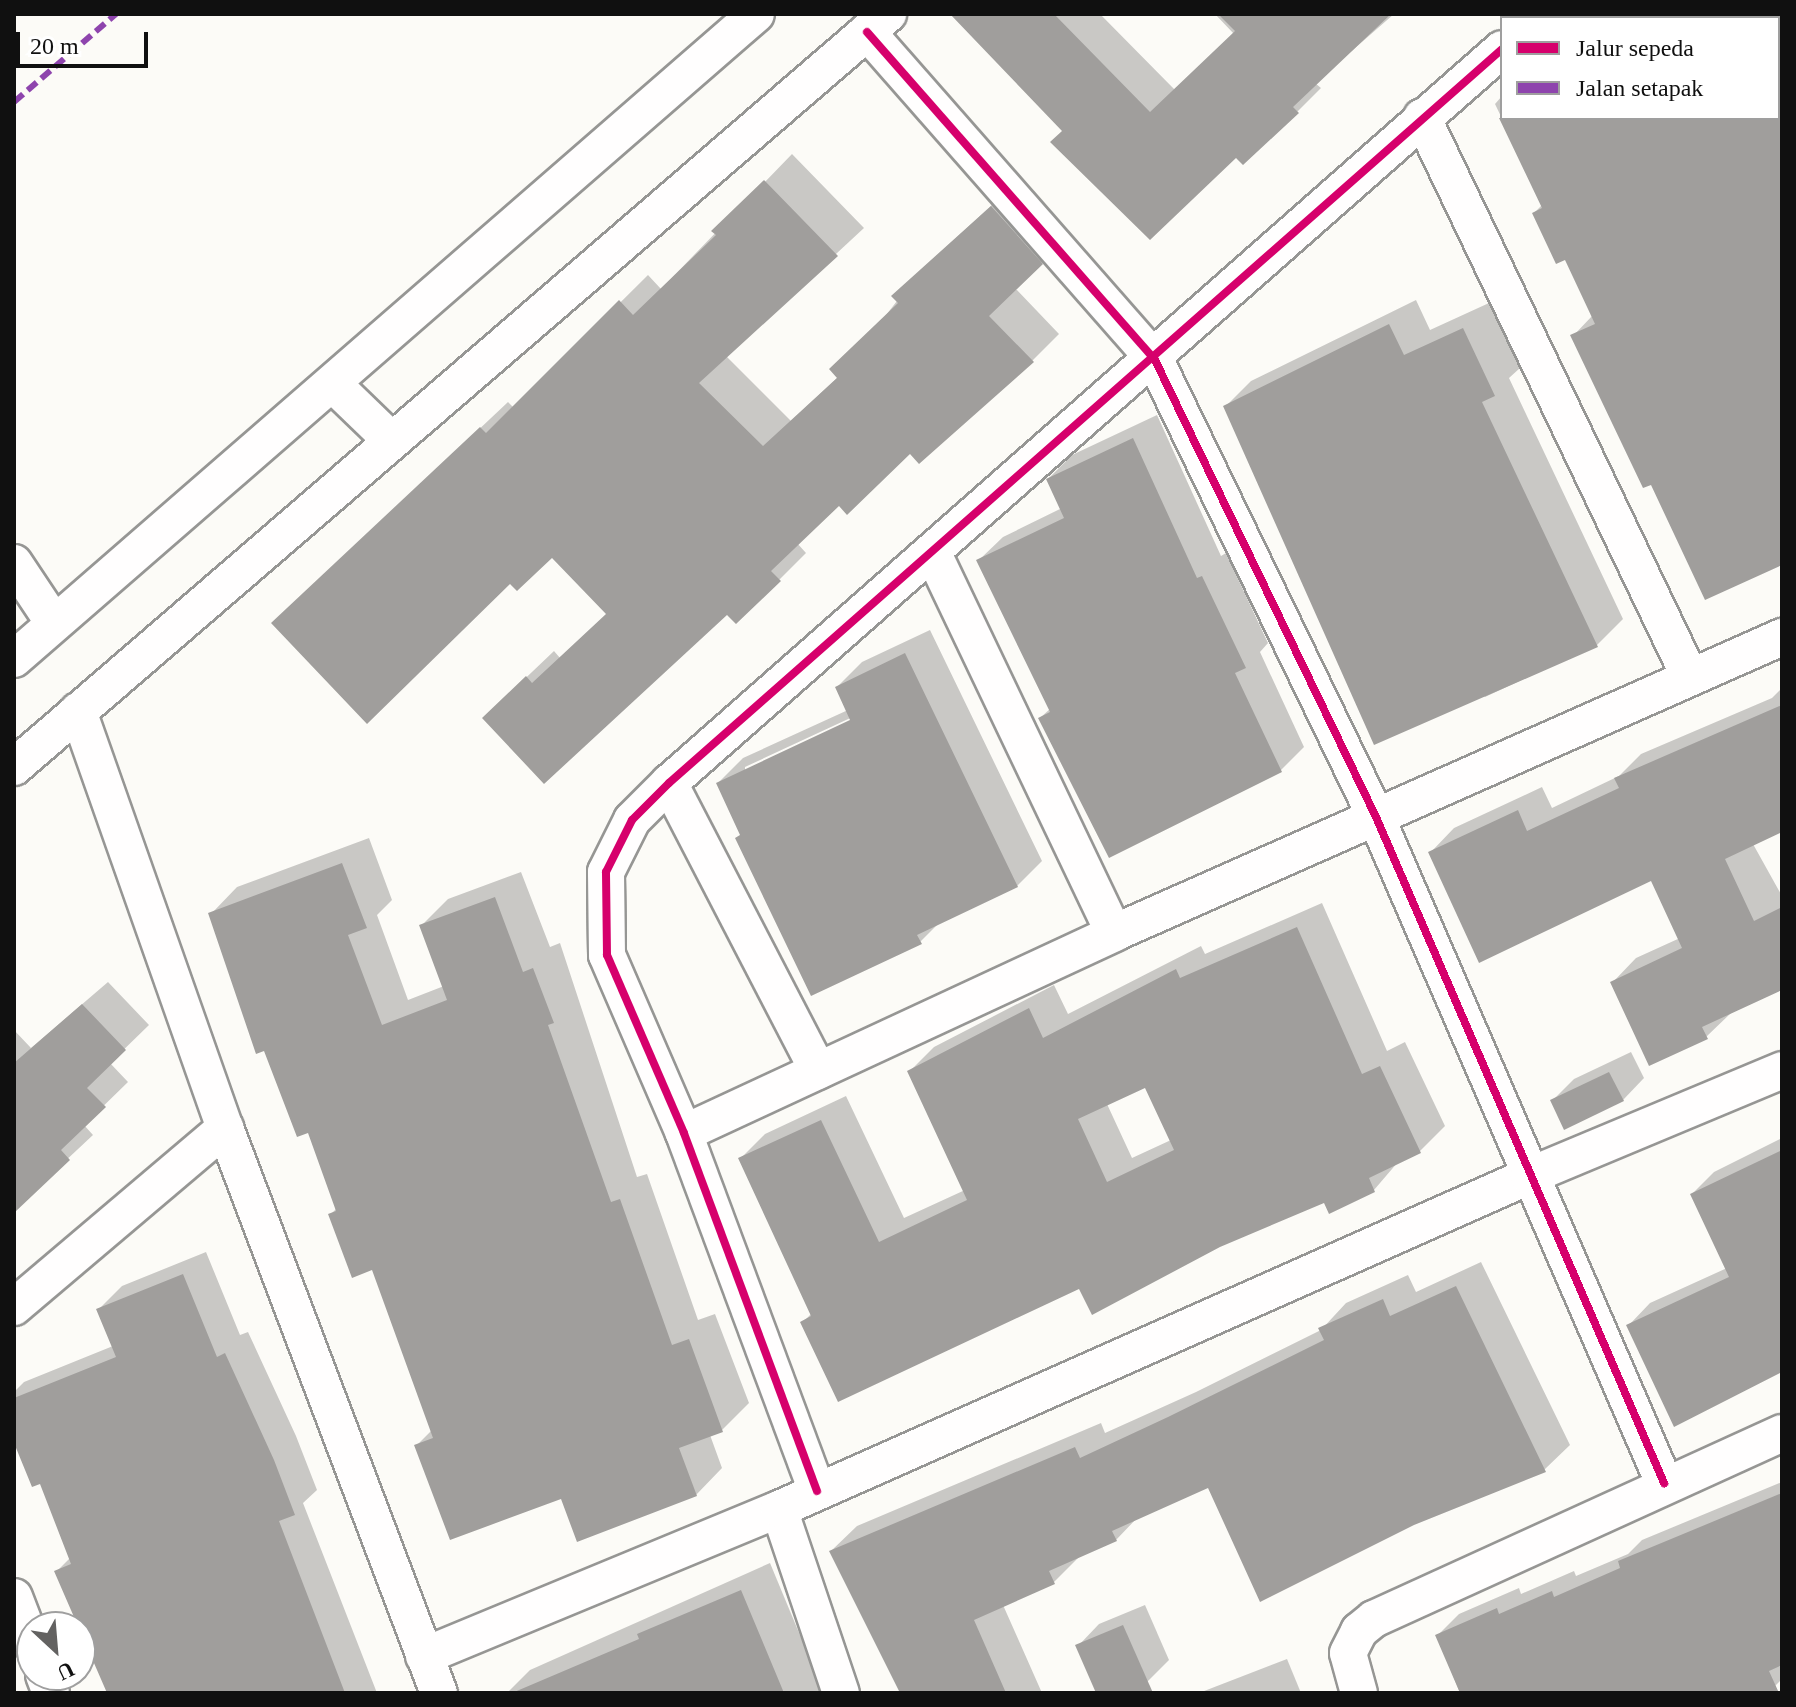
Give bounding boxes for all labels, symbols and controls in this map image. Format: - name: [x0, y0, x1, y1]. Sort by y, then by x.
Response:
- scale bar: [20, 16, 152, 66]
- legend: [1500, 16, 1780, 120]
- text: 20 m: [30, 33, 79, 59]
- text: Jalur sepeda: [1576, 35, 1694, 61]
- text: Jalan setapak: [1576, 75, 1703, 101]
- north arrow: [16, 1611, 96, 1691]
- text: U: [53, 1657, 78, 1686]

